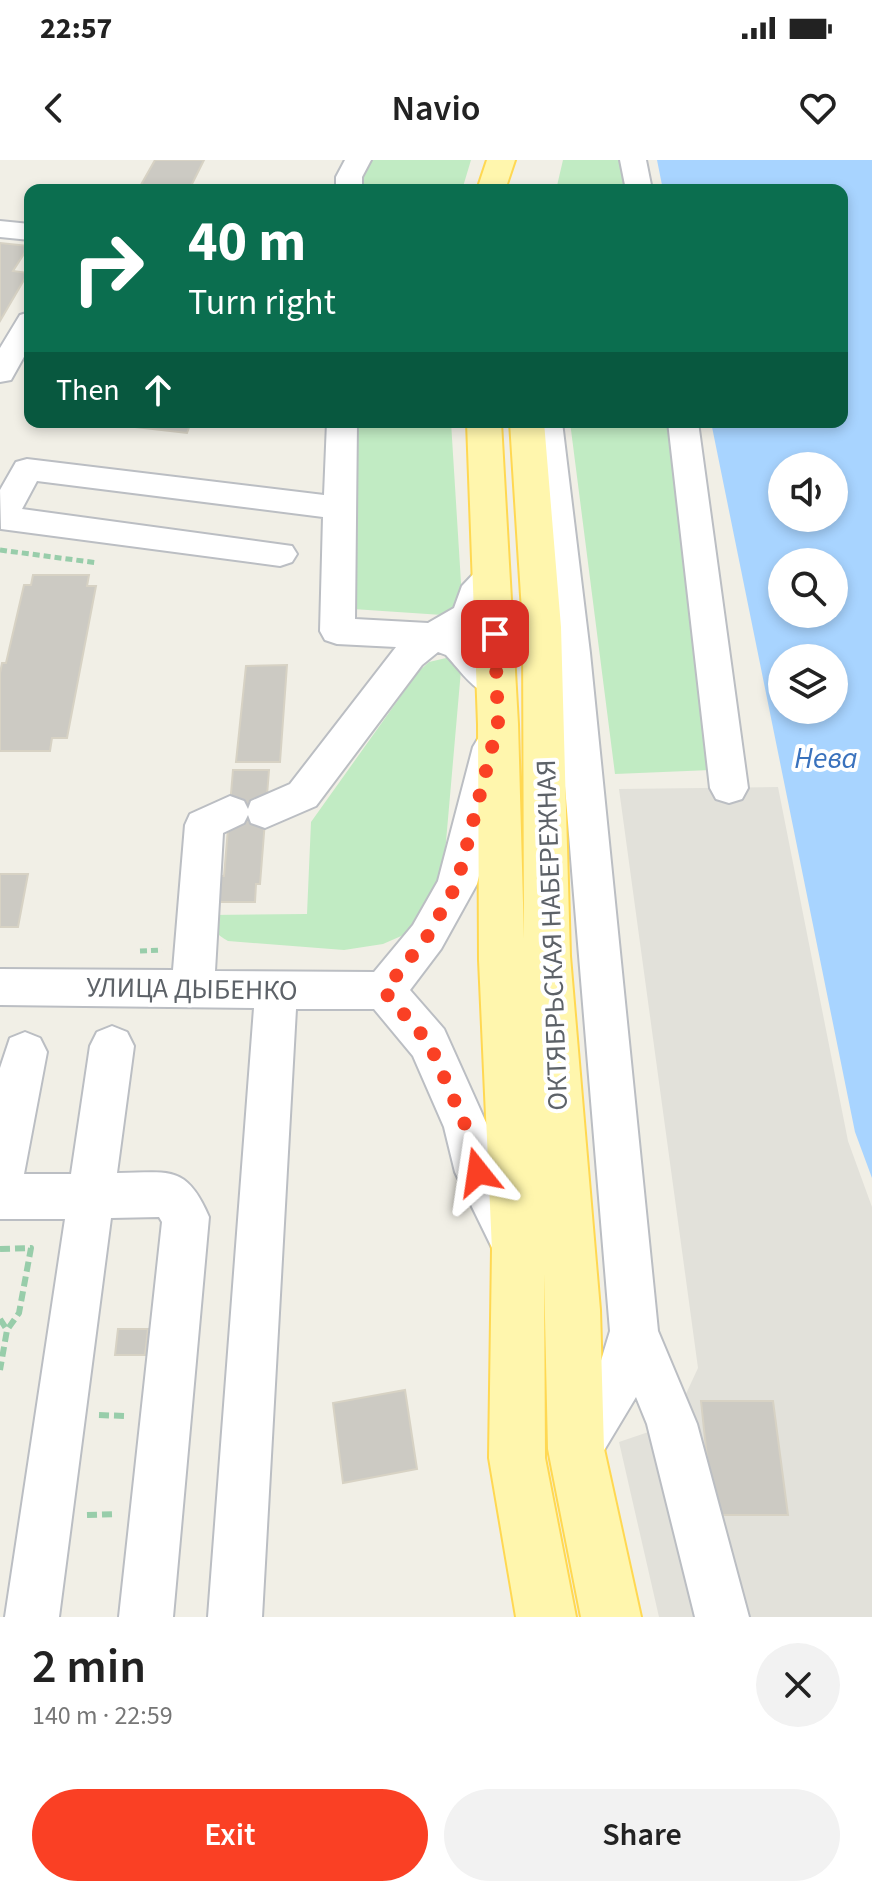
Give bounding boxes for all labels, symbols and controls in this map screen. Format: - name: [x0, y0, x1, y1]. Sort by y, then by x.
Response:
- text: 22:57: [40, 7, 112, 50]
- text: Navio: [391, 83, 481, 134]
- icon: back: [32, 86, 76, 130]
- icon: heart: [796, 86, 840, 130]
- text: 40 m: [188, 203, 306, 282]
- icon: right: [56, 216, 160, 320]
- text: Turn right: [188, 277, 336, 328]
- icon: ahead: [136, 368, 180, 412]
- text: Then: [56, 369, 120, 412]
- map controls: [768, 452, 848, 724]
- button: sound: [768, 452, 848, 532]
- button: search: [768, 548, 848, 628]
- pin: [461, 600, 529, 668]
- icon: arrive: [473, 612, 517, 656]
- button: layers: [768, 644, 848, 724]
- water label: Нева: [794, 737, 858, 780]
- street label: ОКТЯБРЬСКАЯ НАБЕРЕЖНАЯ: [526, 759, 578, 1111]
- street label: УЛИЦА ДЫБЕНКО: [86, 967, 298, 1011]
- position arrow: [436, 1130, 520, 1214]
- text: 2 min: [32, 1633, 146, 1701]
- button: close: [756, 1643, 840, 1727]
- text: 140 m · 22:59: [32, 1697, 173, 1734]
- button: Exit: [32, 1789, 428, 1881]
- button: Share: [444, 1789, 840, 1881]

